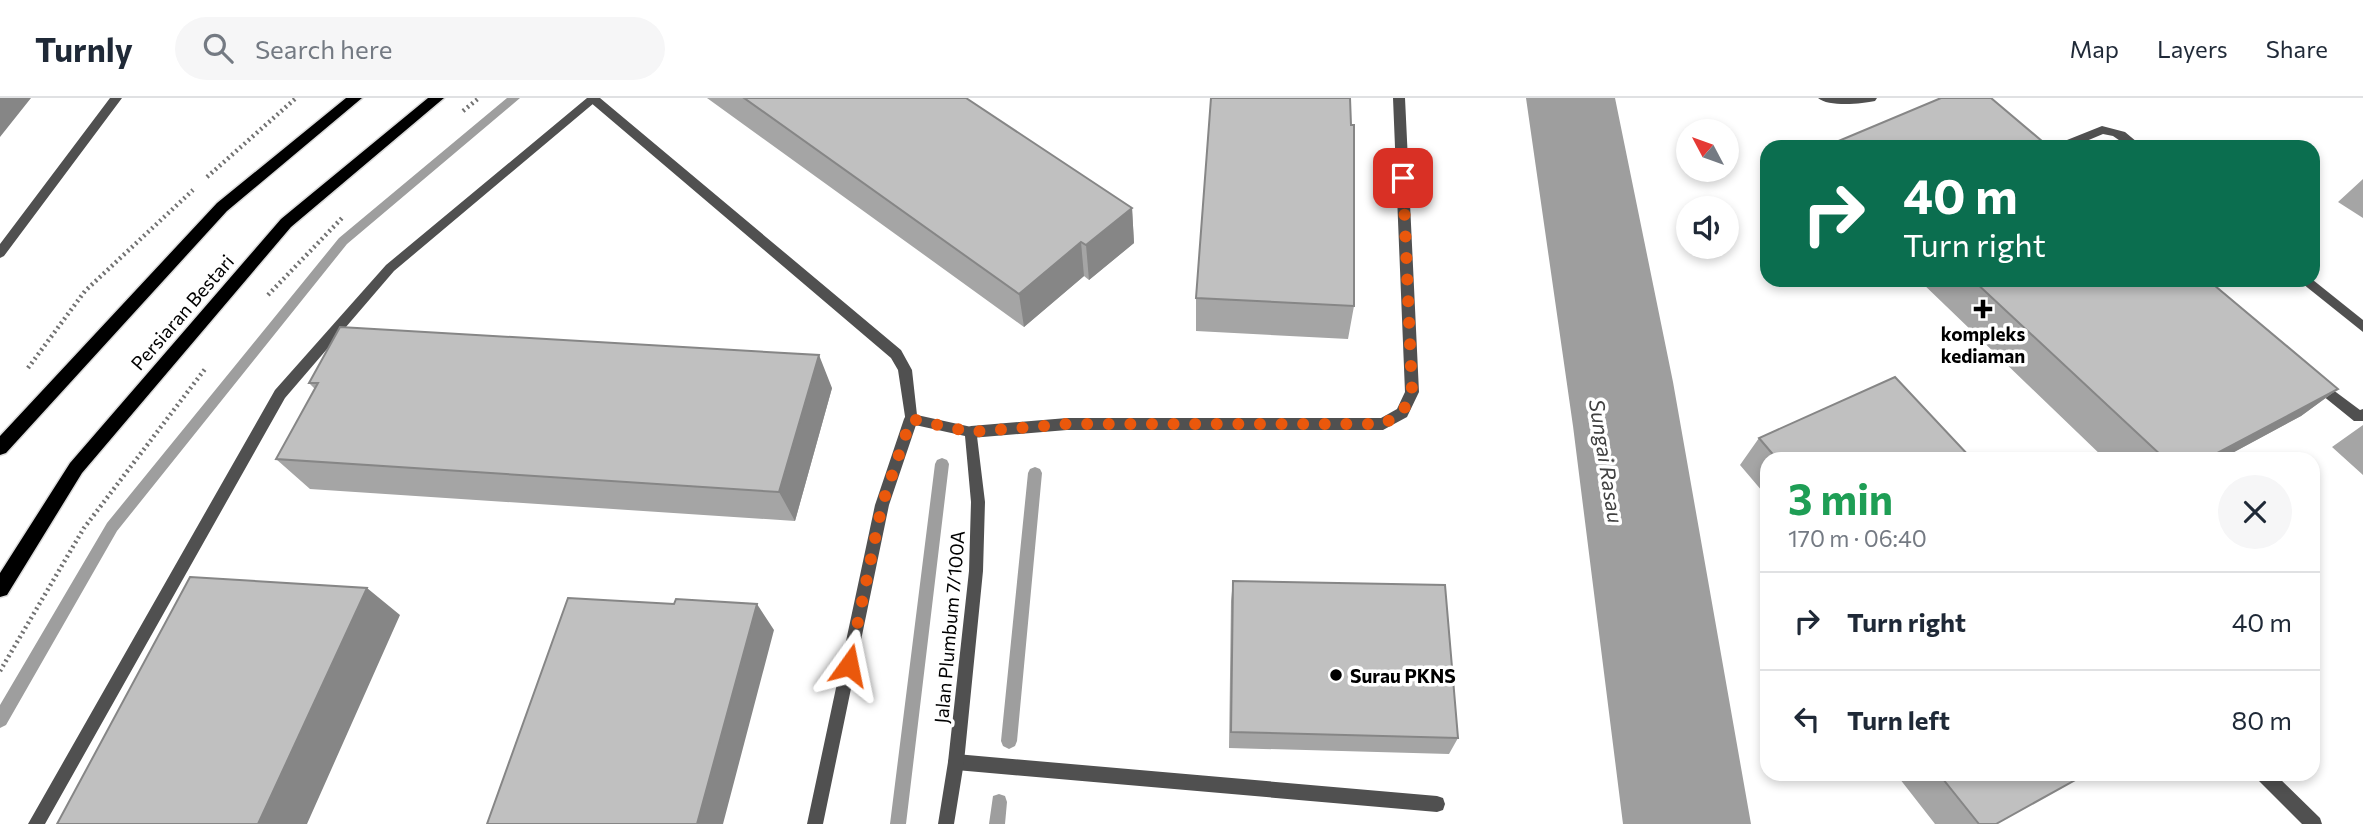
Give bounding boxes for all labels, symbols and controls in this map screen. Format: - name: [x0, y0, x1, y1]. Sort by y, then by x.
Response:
- search box: [175, 17, 665, 80]
- text: Turnly: [35, 28, 133, 69]
- icon: search: [199, 29, 237, 67]
- text: Search here: [255, 33, 392, 64]
- text: Map: [2070, 34, 2119, 63]
- text: Layers: [2157, 34, 2228, 63]
- text: Share: [2266, 34, 2328, 63]
- north arrow: [1676, 119, 1740, 182]
- map controls: [1676, 119, 1739, 259]
- pin: [1373, 148, 1433, 208]
- icon: arrive: [1384, 159, 1422, 197]
- text: 40 m: [1903, 164, 2018, 224]
- icon: right: [1788, 168, 1879, 259]
- button: sound: [1676, 196, 1739, 259]
- text: Turn right: [1903, 224, 2046, 264]
- street label: Persiaran Bestari: [126, 250, 238, 374]
- marker: kompleks kediaman: [1973, 299, 1993, 319]
- place label: kompleks kediaman: [1941, 322, 2025, 367]
- water label: Sungai Rasau: [1585, 397, 1629, 525]
- text: 3 min: [1788, 472, 1893, 524]
- button: close: [2218, 475, 2292, 549]
- text: 170 m · 06:40: [1788, 524, 1927, 552]
- street label: Jalan Plumbum 7/100A: [929, 530, 969, 724]
- icon: right: [1788, 602, 1826, 640]
- text: Turn right: [1847, 606, 1966, 637]
- text: 40 m: [2232, 606, 2292, 637]
- position arrow: [812, 628, 886, 702]
- place label: Surau PKNS: [1350, 664, 1456, 687]
- marker: Surau PKNS: [1328, 667, 1344, 683]
- icon: left: [1788, 700, 1826, 738]
- text: Turn left: [1847, 704, 1950, 735]
- text: 80 m: [2232, 704, 2292, 735]

